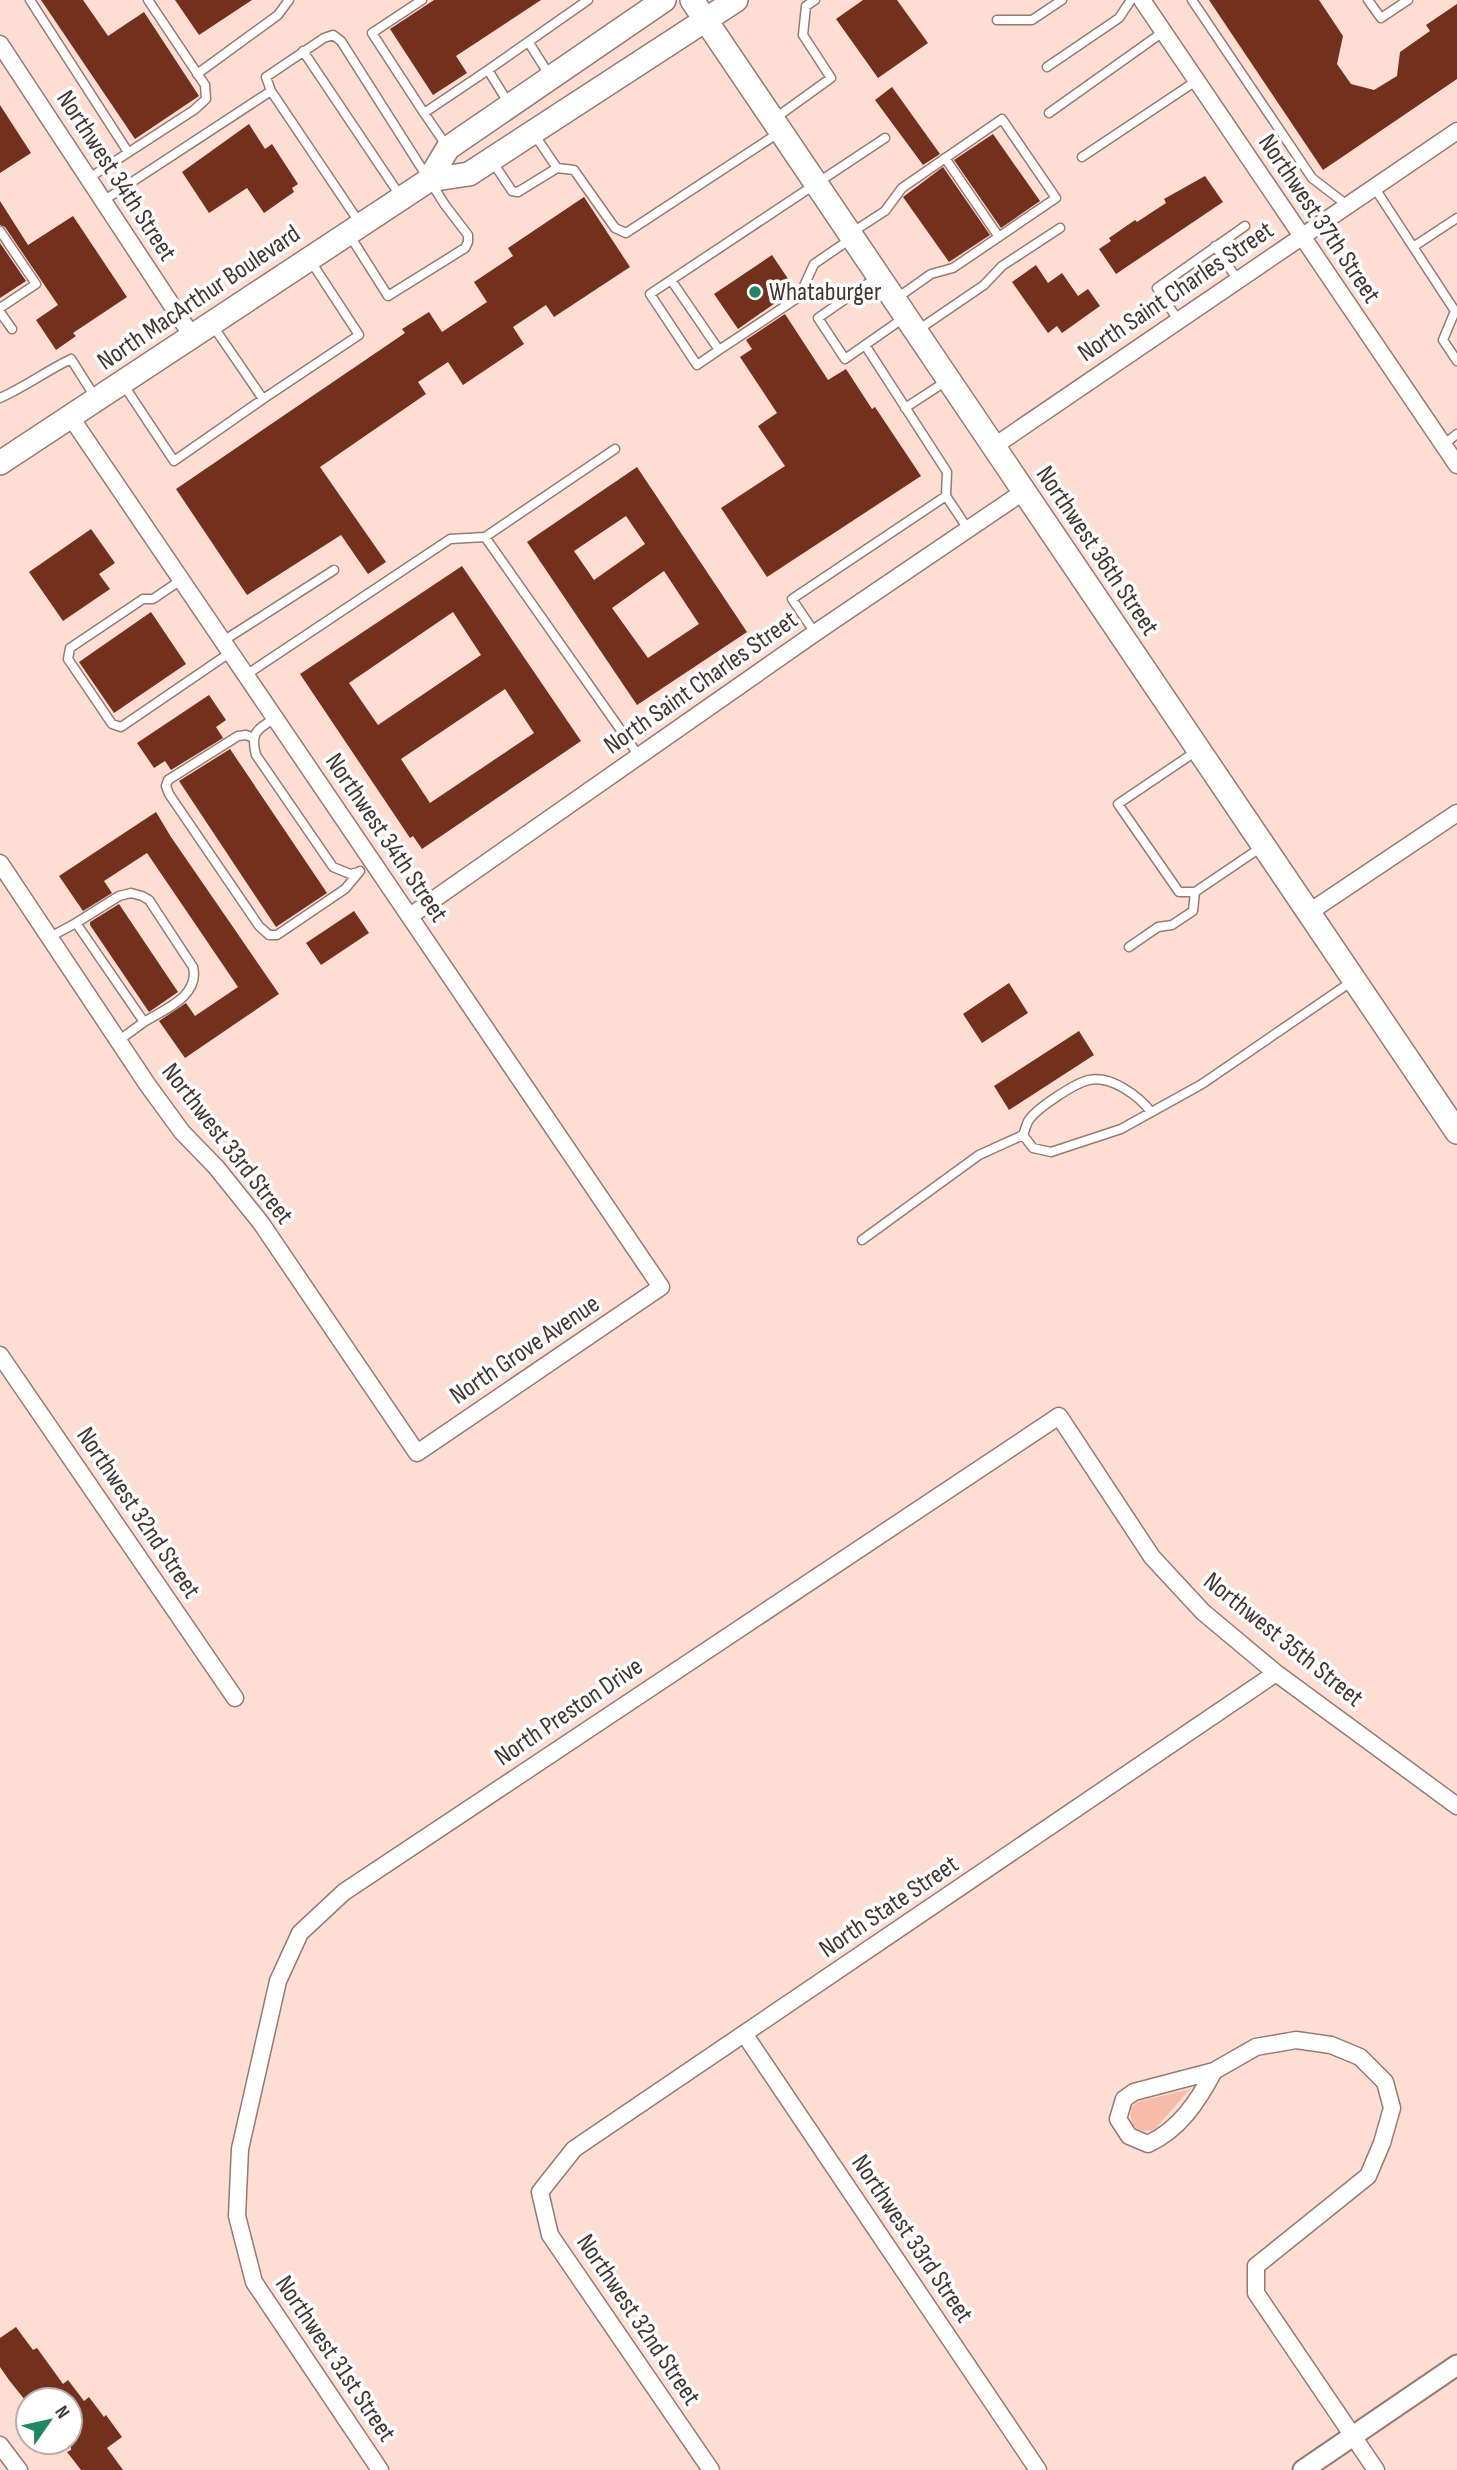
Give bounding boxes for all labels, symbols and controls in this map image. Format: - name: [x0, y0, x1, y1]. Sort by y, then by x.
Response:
- street label: Northwest 34th Street: [49, 85, 183, 267]
- street label: Northwest 37th Street: [1251, 129, 1387, 309]
- street label: North Saint Charles Street: [1072, 215, 1280, 369]
- street label: North MacArthur Boulevard: [92, 219, 306, 377]
- place label: Whataburger: [769, 277, 882, 308]
- marker: Whataburger: [747, 284, 763, 300]
- street label: Northwest 36th Street: [1029, 460, 1165, 642]
- street label: North Saint Charles Street: [598, 605, 804, 761]
- street label: Northwest 34th Street: [318, 748, 454, 928]
- street label: Northwest 33rd Street: [154, 1057, 300, 1231]
- street label: North Grove Avenue: [444, 1289, 606, 1411]
- street label: Northwest 32nd Street: [69, 1422, 207, 1605]
- street label: Northwest 35th Street: [1197, 1566, 1369, 1714]
- street label: North Preston Drive: [489, 1651, 649, 1773]
- street label: North State Street: [814, 1849, 965, 1965]
- street label: Northwest 33rd Street: [844, 2149, 980, 2329]
- street label: Northwest 32nd Street: [569, 2229, 707, 2412]
- street label: Northwest 31st Street: [268, 2270, 402, 2448]
- north arrow: [14, 2386, 84, 2456]
- text: N: [49, 2402, 74, 2423]

